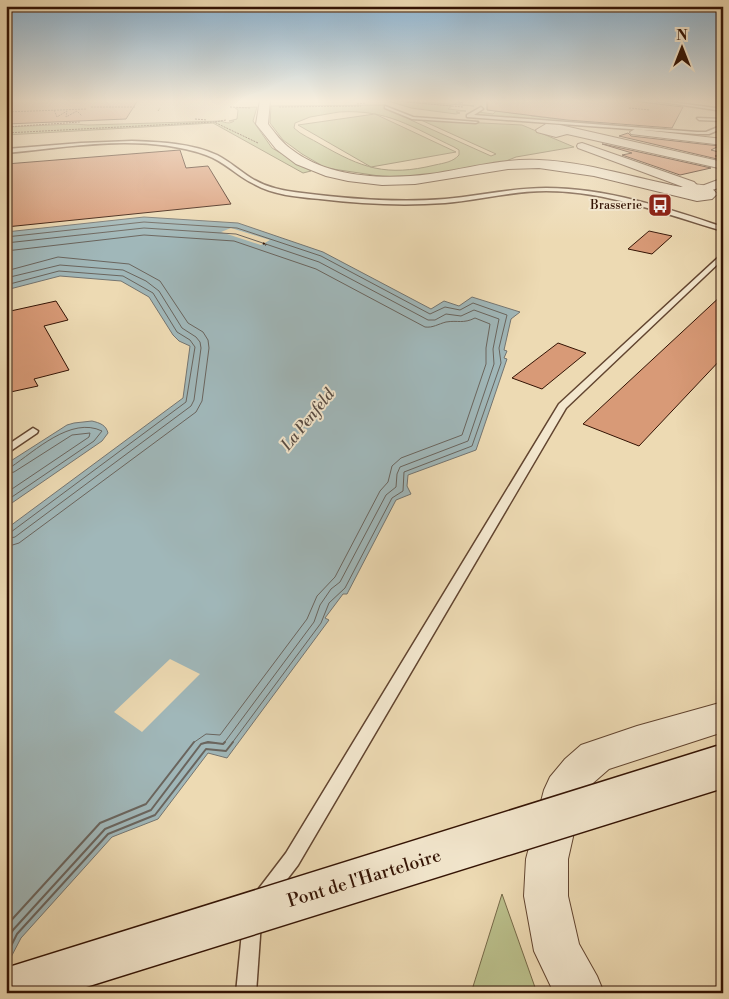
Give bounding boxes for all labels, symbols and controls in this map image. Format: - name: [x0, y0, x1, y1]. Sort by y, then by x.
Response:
- north arrow: [656, 22, 706, 72]
- text: N: [676, 27, 688, 45]
- bus stop icon: Brasserie: [647, 192, 673, 218]
- place label: Brasserie: [589, 198, 642, 213]
- water label: La Penfeld: [276, 384, 339, 455]
- street label: Pont de l'Harteloire: [284, 844, 444, 913]

